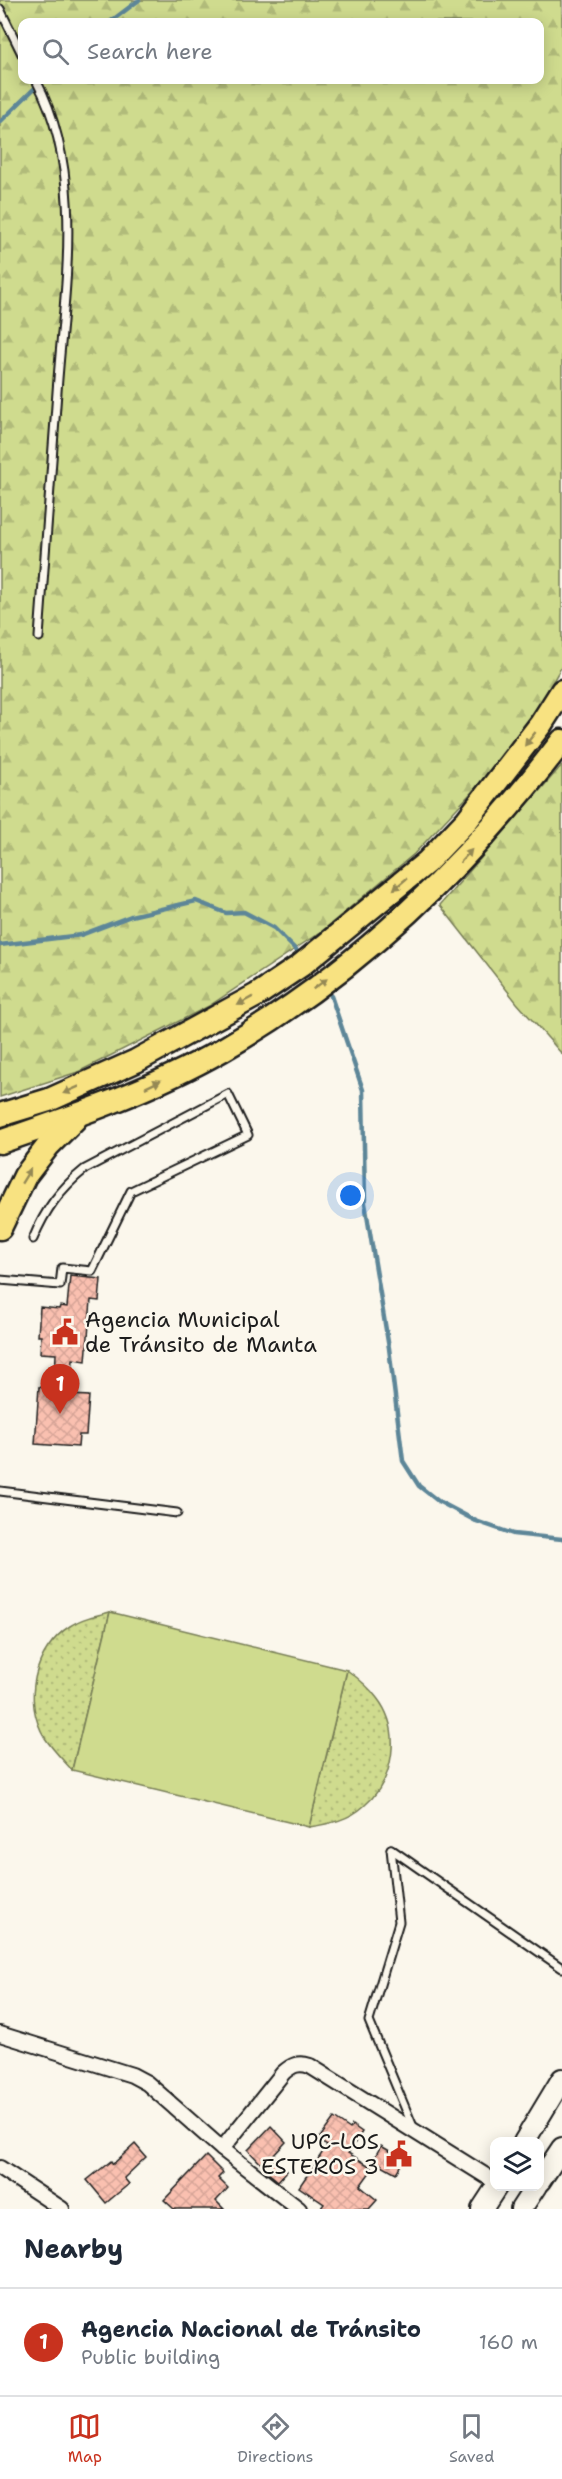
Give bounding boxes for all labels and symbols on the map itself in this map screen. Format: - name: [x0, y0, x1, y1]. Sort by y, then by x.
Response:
- one-way arrow: [523, 731, 536, 747]
- one-way arrow: [459, 848, 473, 863]
- one-way arrow: [393, 877, 408, 890]
- one-way arrow: [311, 978, 327, 990]
- one-way arrow: [236, 996, 253, 1006]
- one-way arrow: [144, 1079, 161, 1088]
- one-way arrow: [62, 1085, 80, 1095]
- one-way arrow: [21, 1168, 32, 1184]
- your location: [336, 1181, 365, 1210]
- place label: Agencia Municipal de Tránsito de Manta: [85, 1305, 317, 1359]
- public building icon: Agencia Municipal de Tránsito de Manta: [50, 1317, 80, 1347]
- pin: 1: [40, 1364, 80, 1414]
- place label: UPC-LOS ESTEROS 3: [261, 2127, 379, 2181]
- public building icon: UPC-LOS ESTEROS 3: [384, 2139, 414, 2169]

